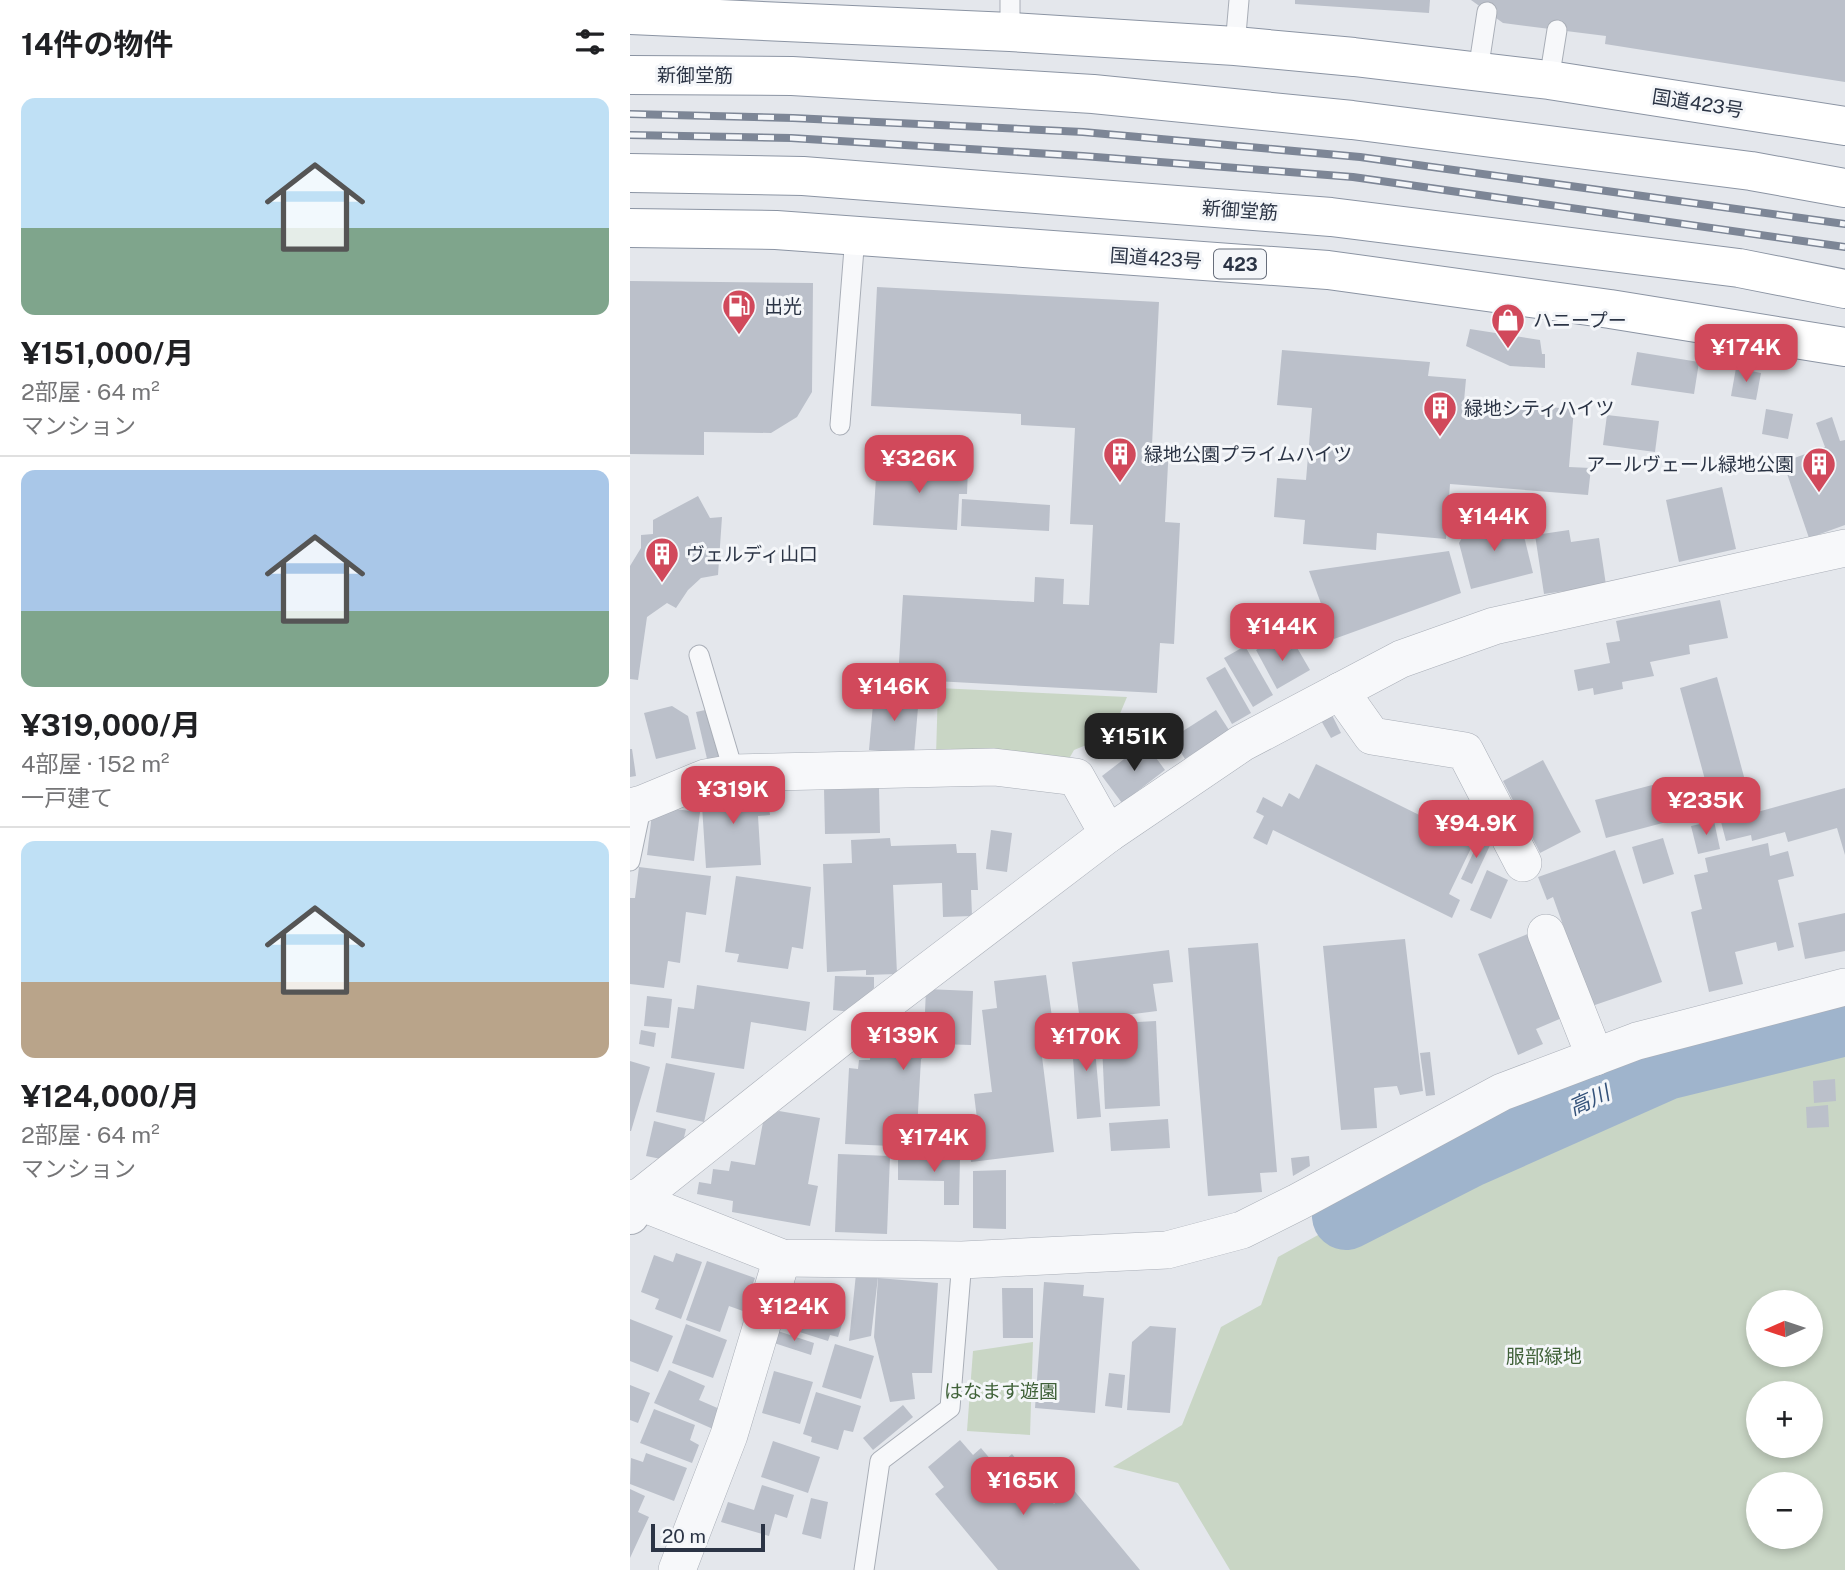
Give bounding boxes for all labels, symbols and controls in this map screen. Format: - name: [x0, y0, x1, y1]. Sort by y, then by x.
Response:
- icon: filters: [571, 23, 609, 61]
- text: 14件の物件: [21, 26, 174, 62]
- street label: 新御堂筋: [657, 64, 733, 86]
- street label: 国道423号: [1651, 85, 1745, 121]
- icon: home: [252, 144, 378, 270]
- street label: 新御堂筋: [1201, 196, 1279, 224]
- street label: 国道423号: [1109, 244, 1203, 272]
- road number: 423: [1214, 250, 1266, 278]
- fuel station icon: 出光: [720, 287, 758, 336]
- place label: 出光: [764, 295, 802, 317]
- shop icon: ハニープー: [1489, 301, 1527, 350]
- place label: ハニープー: [1533, 309, 1627, 331]
- pin: ¥174K: [1697, 324, 1795, 384]
- text: ¥174K: [1711, 333, 1781, 360]
- text: ¥151,000/月: [21, 335, 194, 371]
- text: 2部屋 · 64 m²: [21, 378, 160, 405]
- building icon: 緑地シティハイツ: [1421, 389, 1459, 438]
- place label: 緑地シティハイツ: [1464, 397, 1614, 419]
- text: マンション: [21, 412, 136, 439]
- pin: ¥326K: [870, 435, 968, 495]
- building icon: 緑地公園プライムハイツ: [1101, 435, 1139, 484]
- place label: 緑地公園プライムハイツ: [1144, 443, 1352, 465]
- text: ¥326K: [881, 444, 957, 471]
- building icon: アールヴェール緑地公園: [1800, 445, 1838, 494]
- place label: アールヴェール緑地公園: [1586, 453, 1794, 475]
- pin: ¥144K: [1445, 494, 1543, 553]
- text: ¥144K: [1458, 502, 1530, 529]
- icon: home: [252, 516, 378, 642]
- building icon: ヴェルディ山口: [643, 535, 681, 584]
- place label: ヴェルディ山口: [686, 543, 818, 565]
- pin: ¥144K: [1233, 604, 1331, 663]
- text: ¥144K: [1246, 612, 1318, 639]
- pin: ¥146K: [845, 664, 943, 723]
- text: ¥146K: [858, 672, 930, 699]
- text: ¥319,000/月: [21, 707, 201, 743]
- pin: ¥151K: [1085, 714, 1183, 773]
- text: ¥151K: [1101, 722, 1167, 749]
- text: 4部屋 · 152 m²: [21, 750, 170, 777]
- pin: ¥319K: [684, 766, 782, 826]
- text: ¥319K: [697, 775, 769, 802]
- pin: ¥235K: [1657, 778, 1755, 837]
- text: 一戸建て: [21, 784, 113, 811]
- text: ¥235K: [1667, 786, 1745, 813]
- pin: ¥94.9K: [1419, 800, 1533, 860]
- text: ¥94.9K: [1434, 809, 1518, 836]
- icon: home: [252, 887, 378, 1013]
- pin: ¥139K: [854, 1012, 952, 1072]
- pin: ¥170K: [1037, 1014, 1135, 1073]
- text: ¥139K: [867, 1021, 939, 1048]
- text: ¥170K: [1051, 1022, 1121, 1049]
- text: ¥124,000/月: [21, 1078, 200, 1114]
- water label: 高川: [1565, 1079, 1615, 1120]
- pin: ¥174K: [885, 1114, 983, 1174]
- text: 2部屋 · 64 m²: [21, 1121, 160, 1148]
- text: ¥174K: [899, 1123, 969, 1150]
- text: マンション: [21, 1155, 136, 1182]
- pin: ¥124K: [745, 1284, 843, 1343]
- north arrow: [1746, 1290, 1824, 1367]
- map controls: [1746, 1290, 1823, 1549]
- text: ¥124K: [758, 1292, 830, 1319]
- park label: 服部緑地: [1506, 1345, 1582, 1367]
- park label: はなます遊園: [944, 1380, 1058, 1402]
- button: +: [1746, 1381, 1823, 1458]
- pin: ¥165K: [974, 1458, 1072, 1517]
- text: ¥165K: [987, 1466, 1059, 1493]
- button: −: [1746, 1472, 1823, 1549]
- scale bar: [651, 1521, 765, 1553]
- text: 20 m: [662, 1525, 706, 1547]

